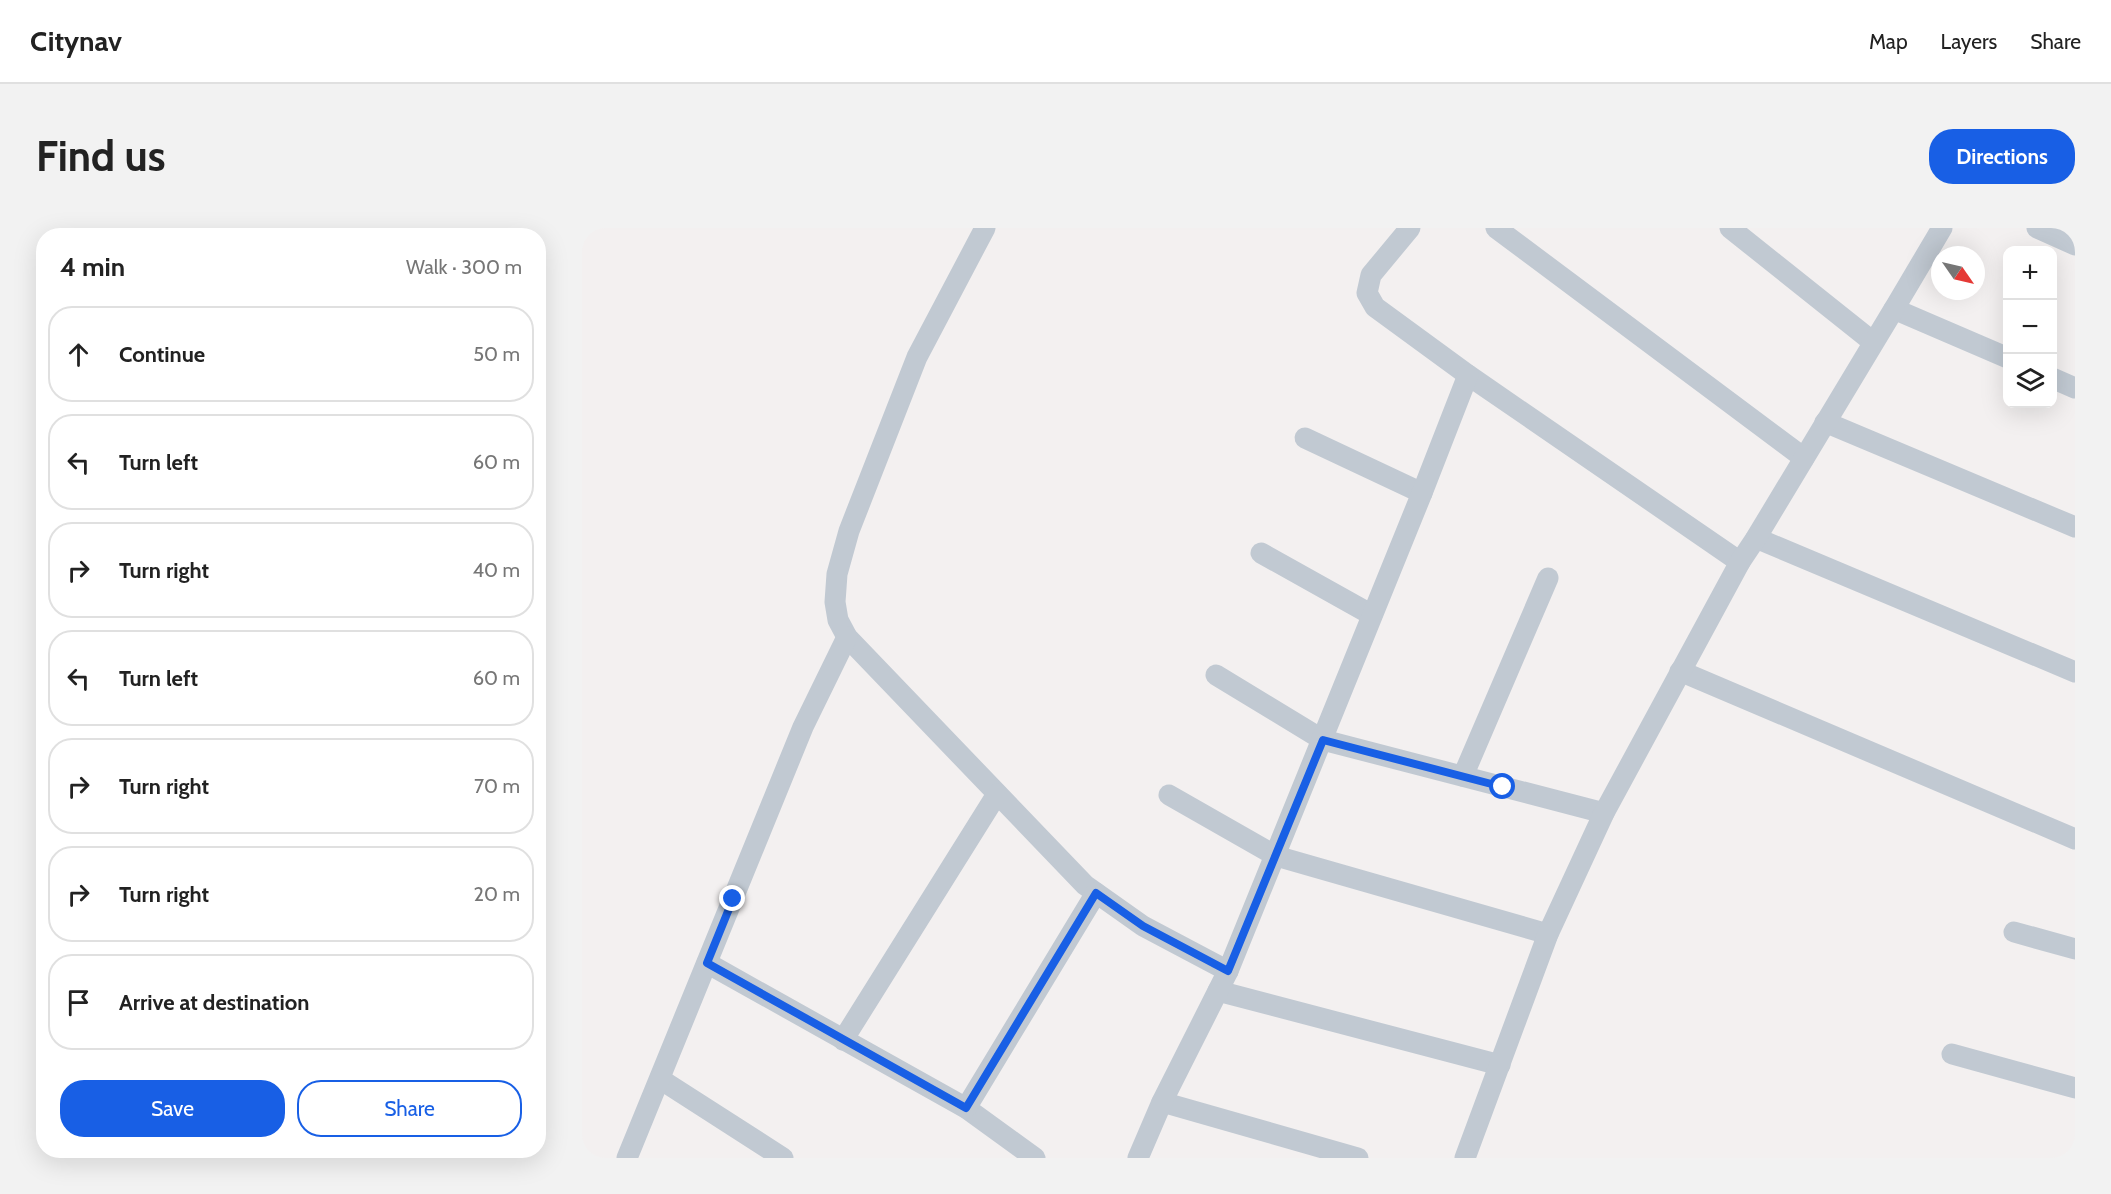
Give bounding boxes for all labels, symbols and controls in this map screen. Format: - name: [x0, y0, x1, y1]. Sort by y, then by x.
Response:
- text: Citynav: [30, 24, 122, 58]
- text: Map: [1869, 29, 1908, 54]
- text: Layers: [1941, 29, 1997, 54]
- text: Share: [2030, 29, 2081, 54]
- button: Directions: [1929, 129, 2075, 184]
- text: Find us: [36, 130, 165, 182]
- north arrow: [1931, 246, 1985, 300]
- map controls: [2003, 246, 2057, 408]
- button: +: [2003, 246, 2057, 300]
- text: 4 min: [60, 251, 125, 283]
- text: Walk · 300 m: [406, 255, 522, 279]
- button: −: [2003, 300, 2057, 354]
- icon: ahead: [62, 338, 95, 371]
- text: Continue: [119, 341, 205, 368]
- text: 50 m: [473, 342, 520, 366]
- button: layers: [2003, 354, 2057, 408]
- icon: left: [62, 446, 95, 479]
- text: Turn left: [119, 449, 198, 476]
- text: 60 m: [473, 450, 520, 474]
- icon: right: [62, 554, 95, 587]
- text: Turn right: [119, 557, 209, 584]
- text: 40 m: [472, 558, 520, 582]
- icon: left: [62, 662, 95, 695]
- text: Turn left: [119, 665, 198, 692]
- text: 60 m: [473, 666, 520, 690]
- icon: right: [62, 770, 95, 803]
- text: Turn right: [119, 773, 209, 800]
- route start: [1489, 773, 1515, 799]
- text: 70 m: [474, 774, 520, 798]
- icon: right: [62, 878, 95, 911]
- text: Turn right: [119, 881, 209, 908]
- text: 20 m: [474, 882, 520, 906]
- route end: [719, 885, 745, 911]
- icon: arrive: [62, 986, 95, 1019]
- text: Arrive at destination: [119, 989, 309, 1016]
- button: Save: [60, 1080, 285, 1137]
- button: Share: [297, 1080, 522, 1137]

